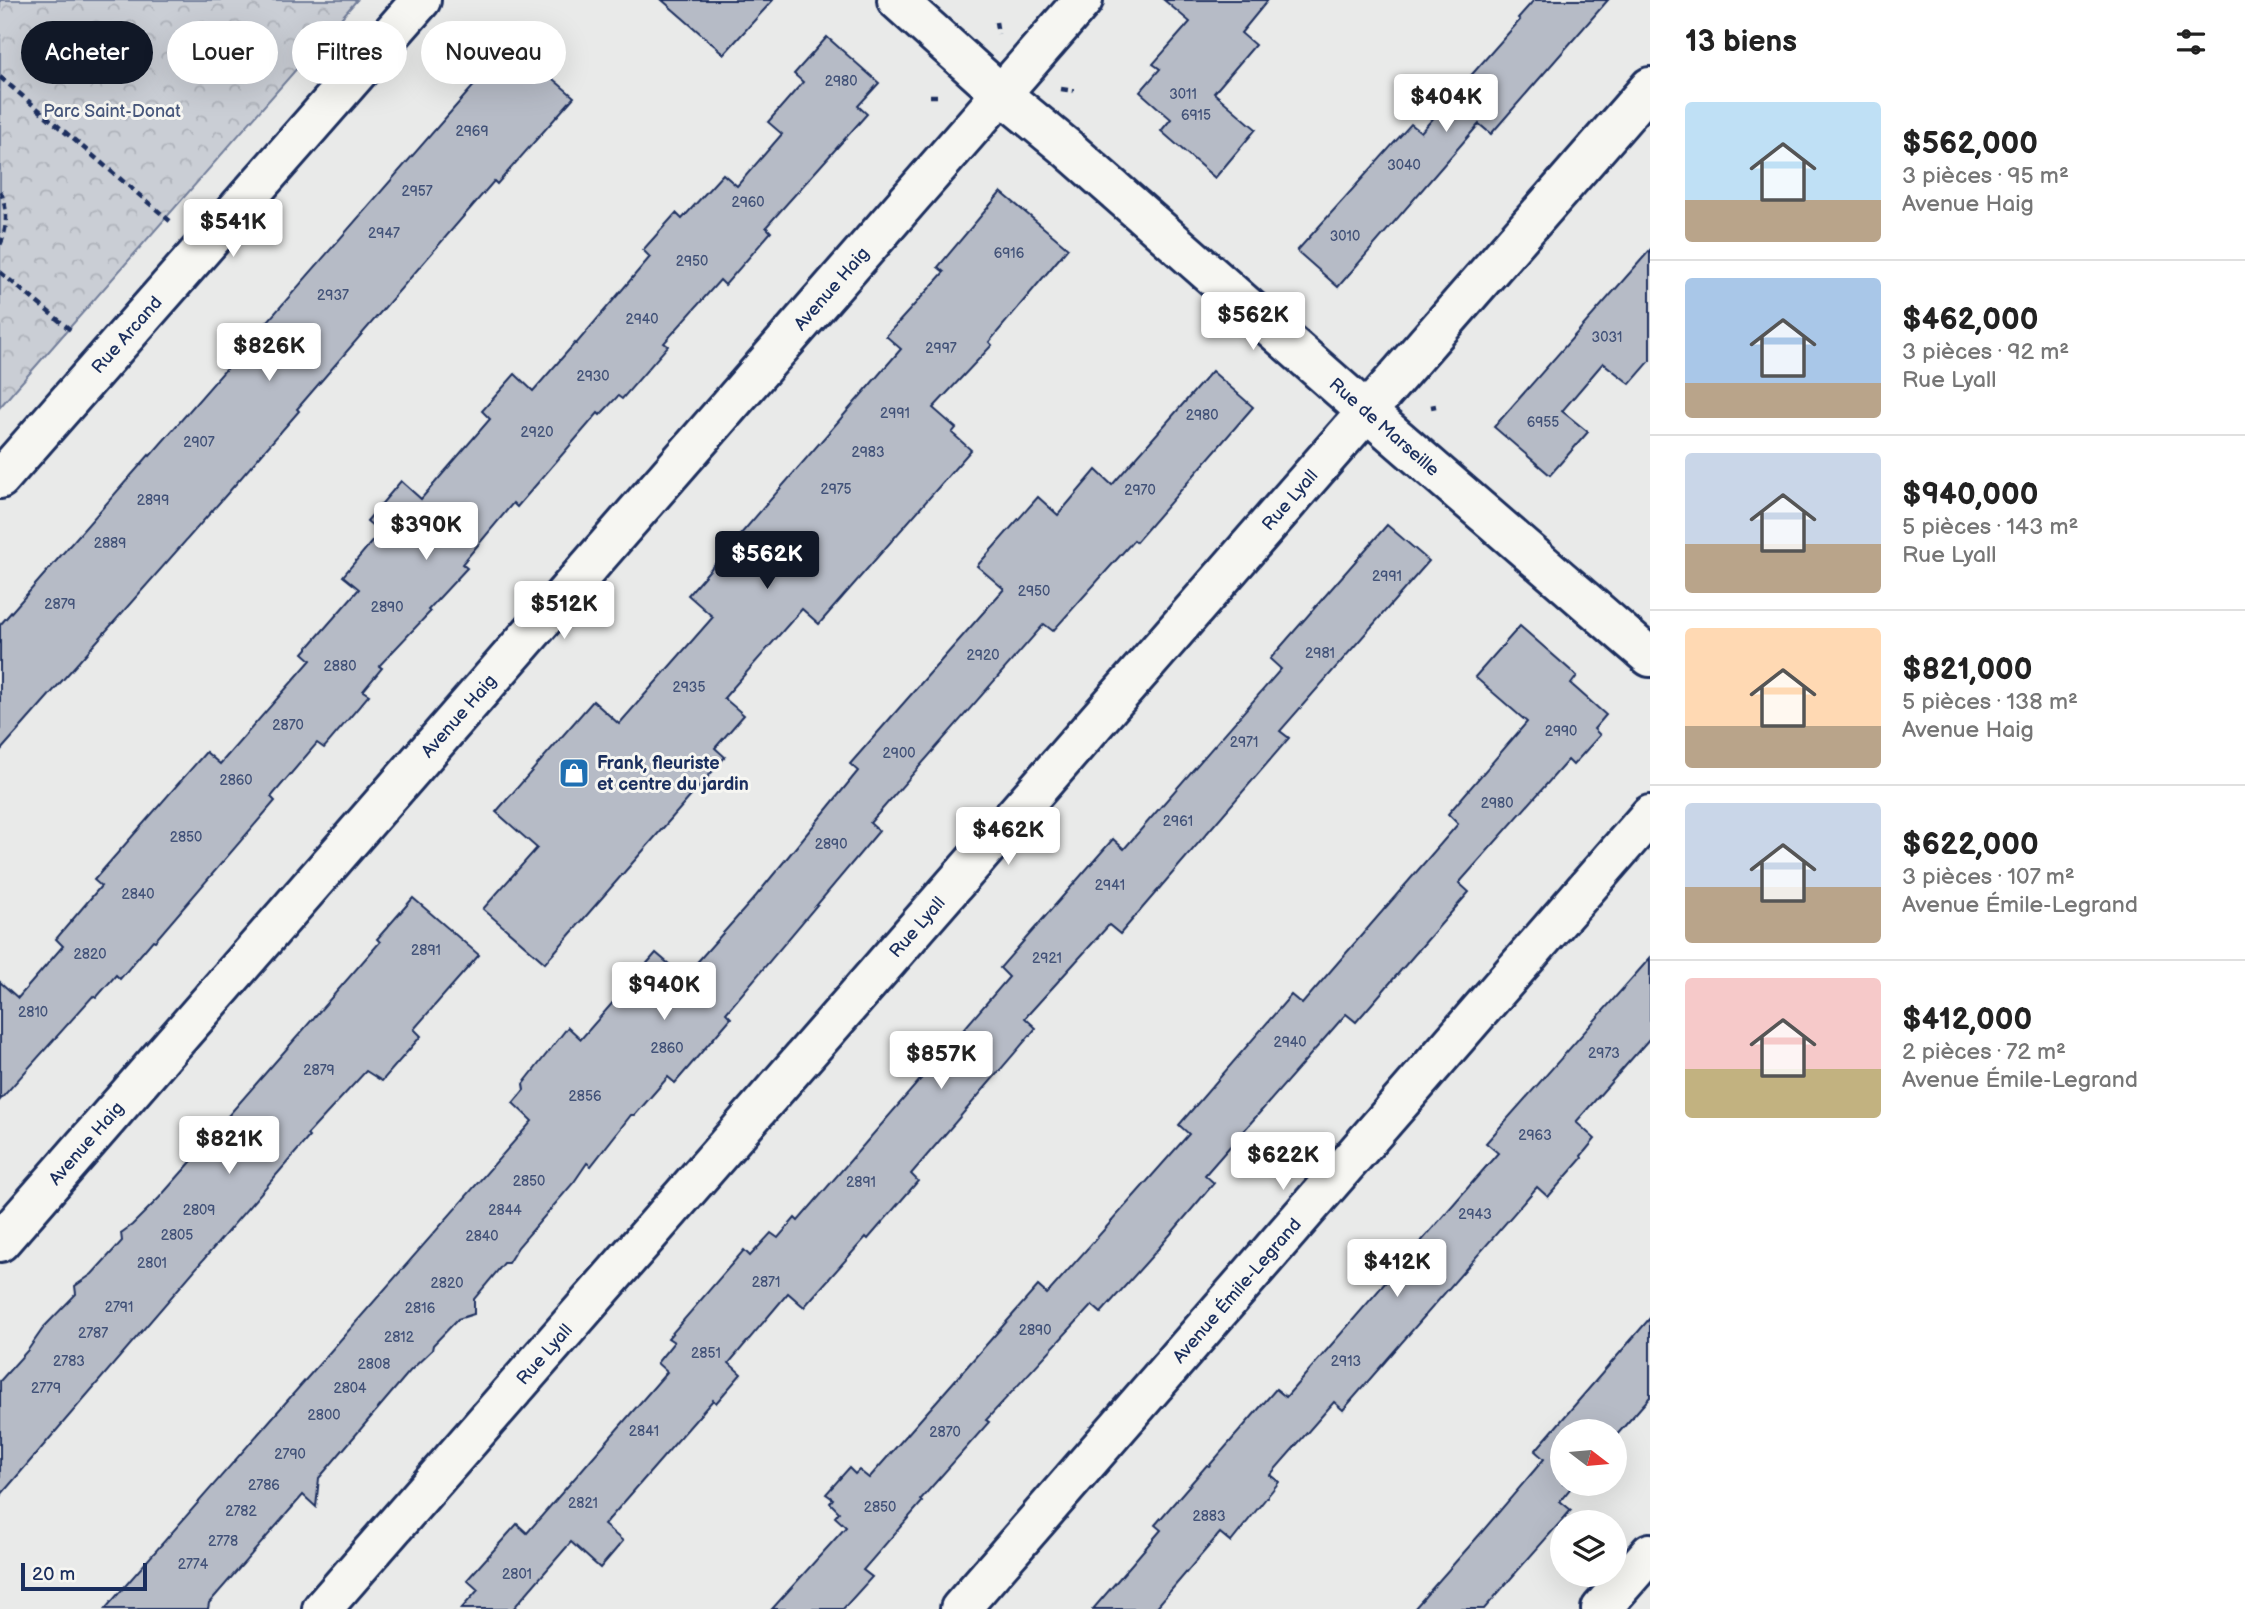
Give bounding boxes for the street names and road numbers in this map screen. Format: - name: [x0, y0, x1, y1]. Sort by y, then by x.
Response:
- street label: Avenue Haig: [790, 243, 874, 335]
- street label: Rue Arcand: [88, 292, 167, 378]
- street label: Rue de Marseille: [1325, 374, 1444, 481]
- street label: Rue Lyall: [1258, 465, 1322, 535]
- street label: Avenue Haig: [417, 670, 501, 762]
- street label: Rue Lyall: [885, 893, 950, 962]
- street label: Avenue Haig: [45, 1098, 128, 1189]
- street label: Avenue Émile-Legrand: [1169, 1214, 1306, 1367]
- street label: Rue Lyall: [512, 1320, 577, 1389]

